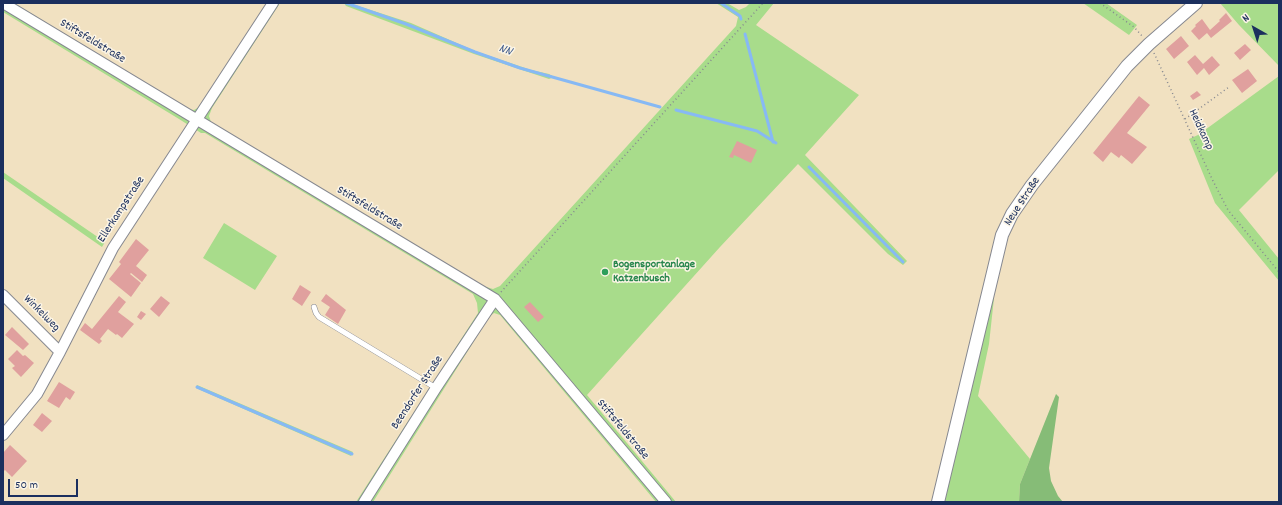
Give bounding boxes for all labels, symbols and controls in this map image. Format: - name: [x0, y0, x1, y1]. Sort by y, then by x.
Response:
- north arrow: [1234, 8, 1274, 48]
- text: N: [1239, 11, 1254, 27]
- street label: Stiftsfeldstraße: [57, 17, 127, 67]
- water label: NN: [496, 41, 514, 61]
- street label: Heidkamp: [1184, 107, 1216, 153]
- street label: Ellerkampstraße: [95, 174, 149, 246]
- street label: Neue Straße: [1002, 175, 1044, 229]
- street label: Stiftsfeldstraße: [334, 184, 404, 234]
- place label: Bogensportanlage Katzenbusch: [613, 258, 695, 286]
- marker: Bogensportanlage Katzenbusch: [600, 267, 610, 277]
- street label: Winkelweg: [20, 293, 62, 335]
- street label: Beendorfer Straße: [389, 354, 447, 432]
- street label: Stiftsfeldstraße: [593, 397, 651, 463]
- scale bar: [10, 471, 80, 497]
- text: 50 m: [15, 477, 38, 494]

